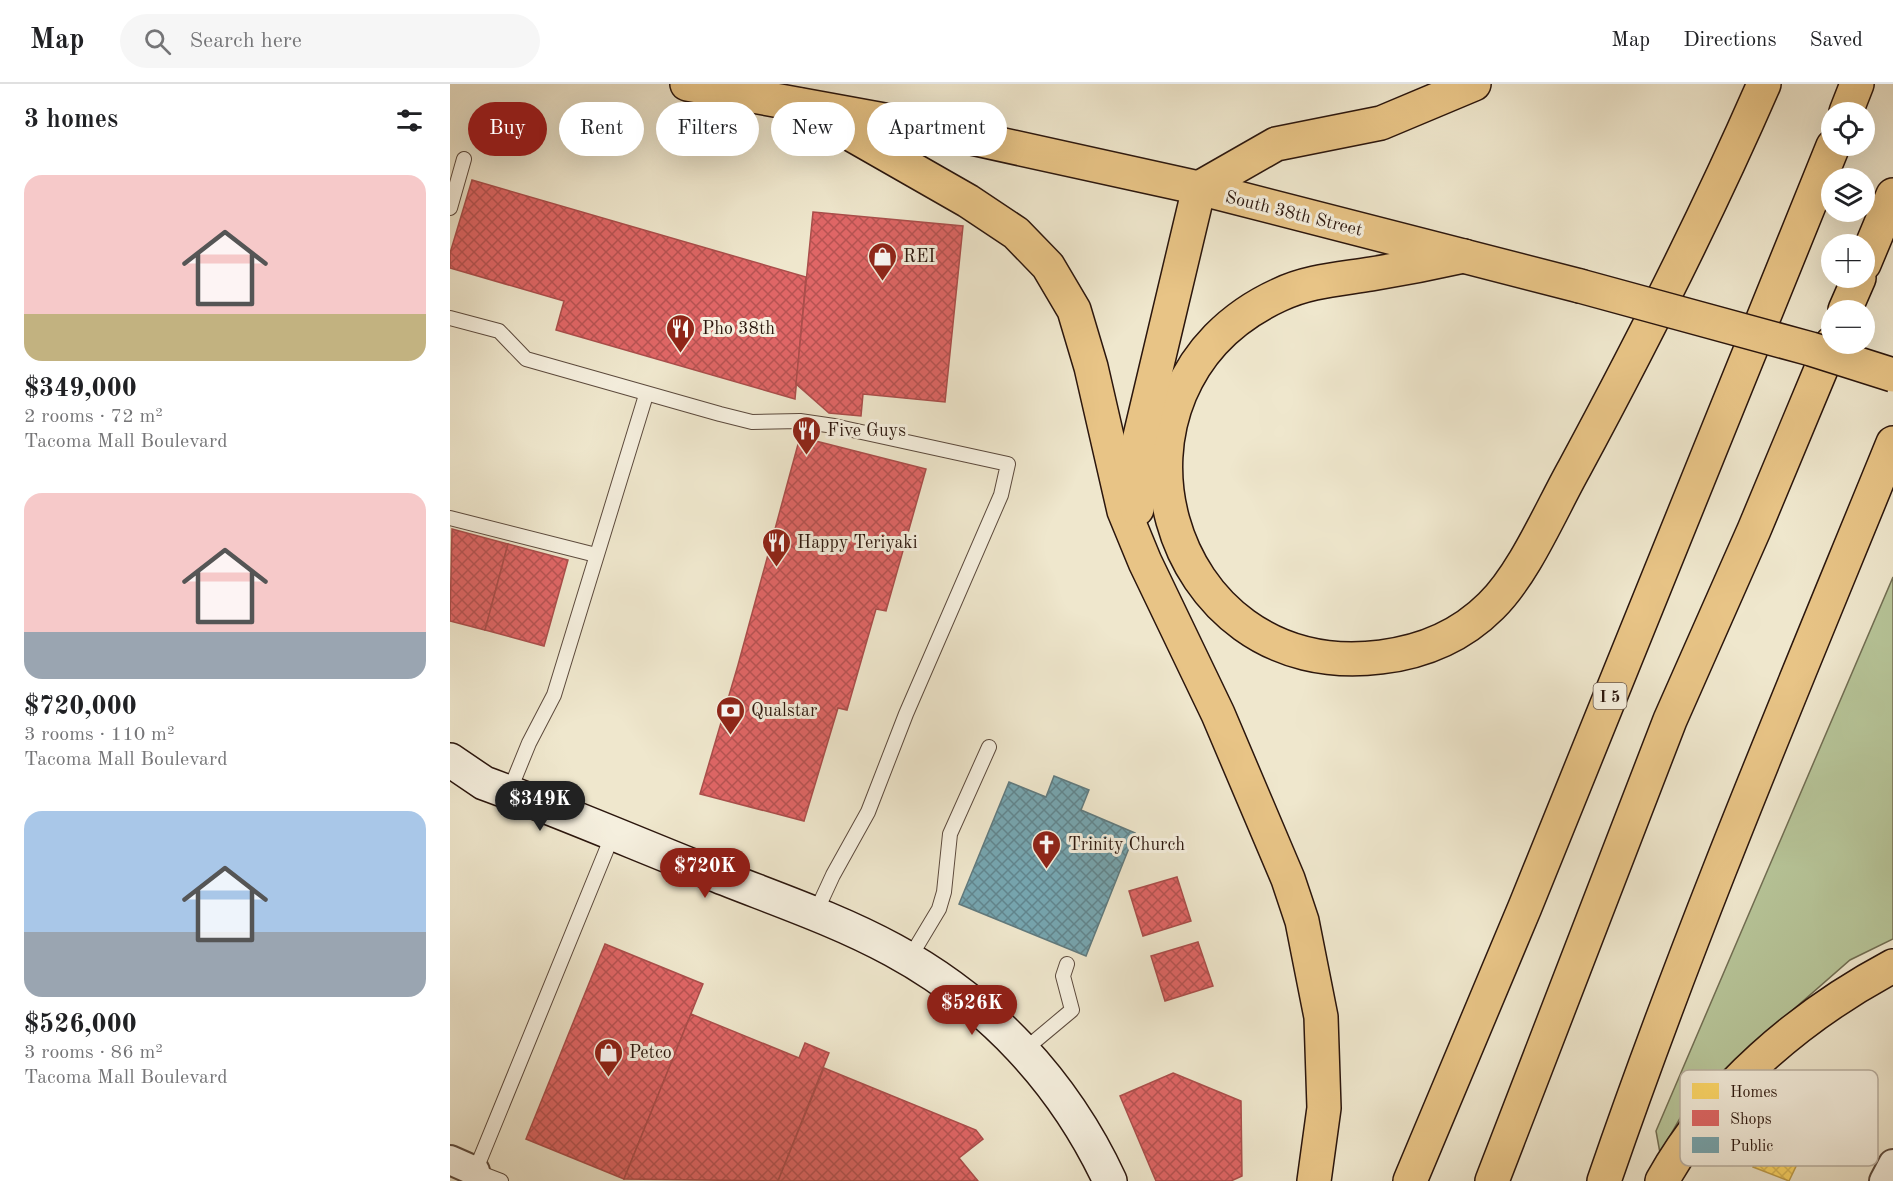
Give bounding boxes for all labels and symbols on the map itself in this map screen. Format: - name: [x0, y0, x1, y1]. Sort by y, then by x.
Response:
- street label: South 38th Street: [1223, 188, 1364, 240]
- shop icon: REI: [866, 240, 898, 282]
- place label: REI: [903, 248, 935, 266]
- restaurant icon: Pho 38th: [665, 312, 697, 354]
- place label: Pho 38th: [702, 320, 775, 338]
- restaurant icon: Five Guys: [790, 414, 822, 456]
- place label: Five Guys: [827, 422, 906, 440]
- restaurant icon: Happy Teriyaki: [760, 526, 792, 568]
- place label: Happy Teriyaki: [797, 534, 918, 552]
- road number: I 5: [1594, 683, 1626, 709]
- bank icon: Qualstar: [714, 694, 746, 736]
- place label: Qualstar: [751, 702, 818, 720]
- pin: $349K: [498, 781, 582, 832]
- church icon: Trinity Church: [1031, 828, 1063, 870]
- place label: Trinity Church: [1068, 836, 1185, 854]
- pin: $720K: [663, 848, 747, 899]
- pin: $526K: [930, 985, 1014, 1036]
- shop icon: Petco: [592, 1036, 624, 1078]
- place label: Petco: [629, 1044, 672, 1062]
- legend: [1680, 1070, 1878, 1166]
- text: Homes: [1730, 1085, 1778, 1101]
- text: Shops: [1730, 1112, 1772, 1128]
- text: Public: [1730, 1139, 1773, 1155]

